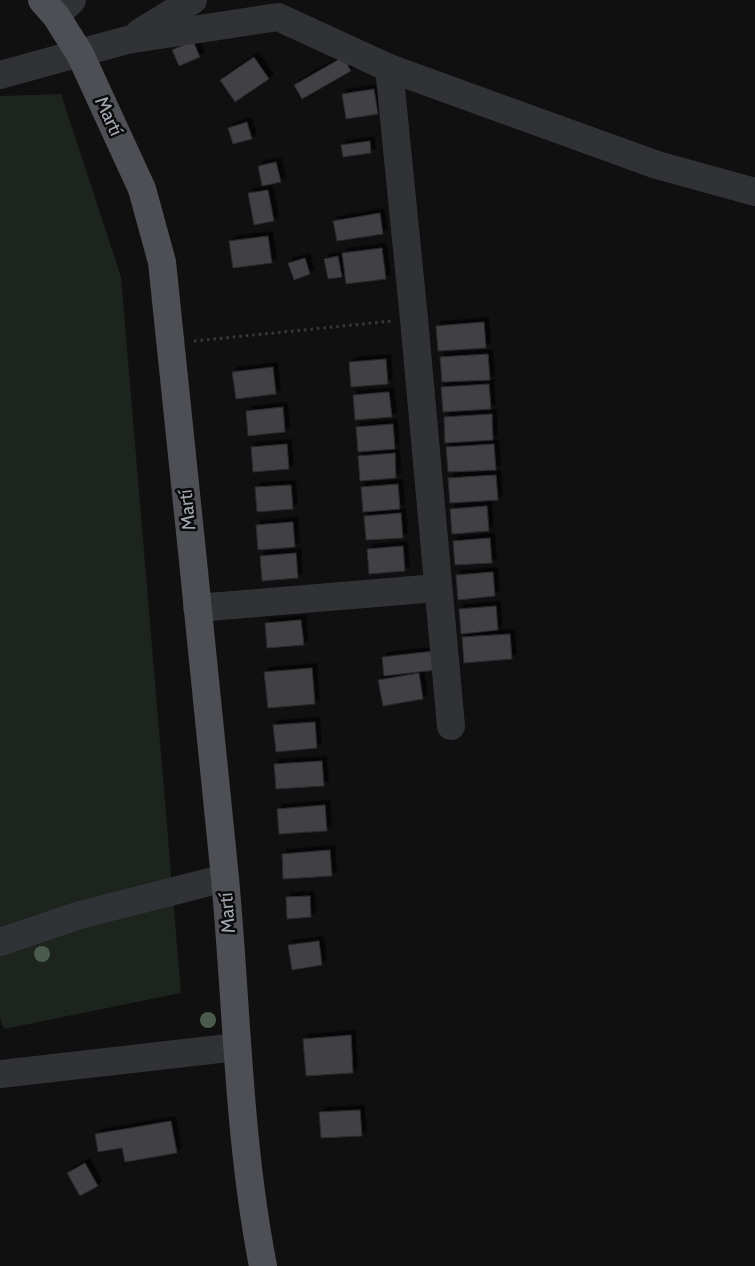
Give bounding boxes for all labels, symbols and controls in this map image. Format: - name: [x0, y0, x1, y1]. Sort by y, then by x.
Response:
- street label: Martí: [90, 93, 128, 139]
- street label: Martí: [173, 488, 201, 532]
- street label: Martí: [214, 892, 240, 934]

